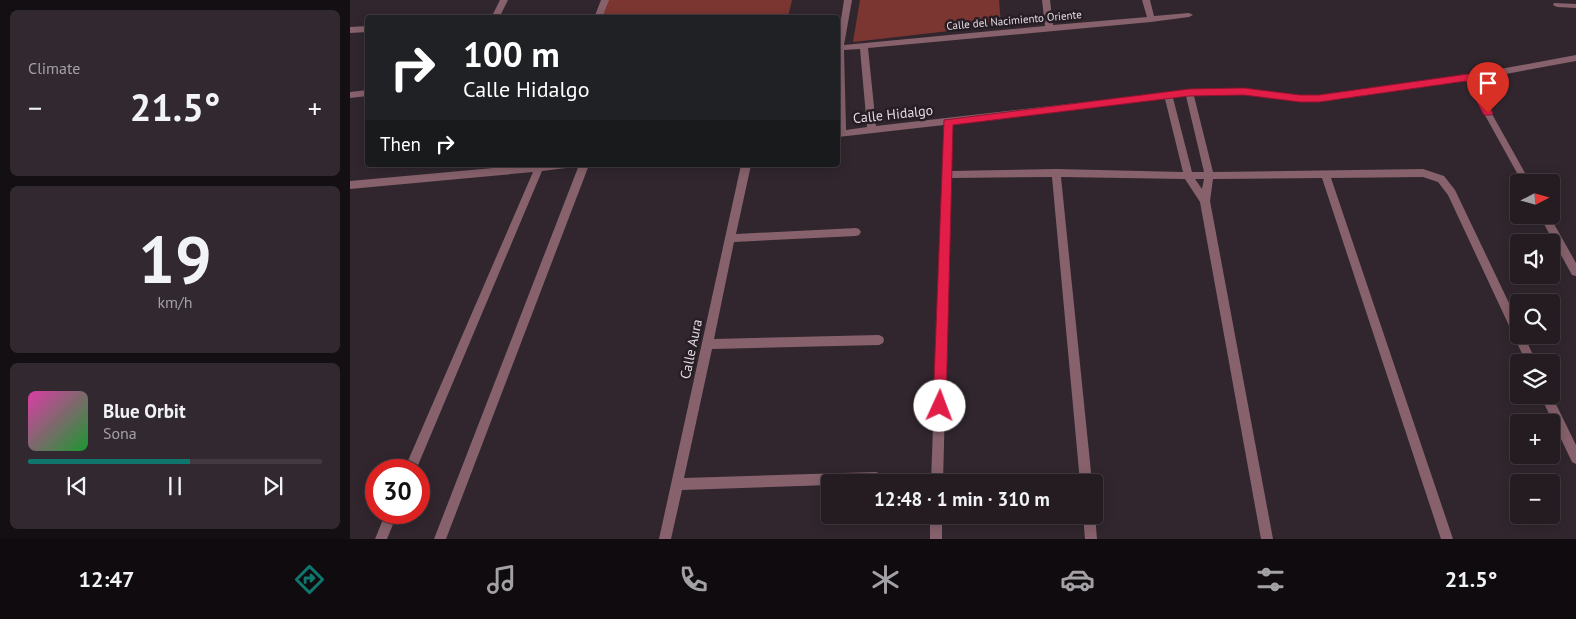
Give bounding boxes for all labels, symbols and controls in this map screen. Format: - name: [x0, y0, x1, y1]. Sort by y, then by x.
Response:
- street label: Calle del Nacimiento Oriente: [946, 7, 1083, 33]
- text: 100 m: [463, 31, 560, 77]
- icon: right: [380, 35, 445, 100]
- text: Climate: [28, 58, 80, 78]
- pin: [1467, 62, 1509, 113]
- icon: arrive: [1474, 69, 1502, 97]
- text: Calle Hidalgo: [463, 75, 589, 103]
- text: 21.5°: [130, 82, 220, 131]
- text: −: [28, 89, 42, 126]
- text: +: [308, 89, 322, 126]
- street label: Calle Hidalgo: [852, 101, 934, 127]
- icon: right: [431, 130, 459, 158]
- text: Then: [380, 132, 421, 156]
- north arrow: [1510, 174, 1560, 224]
- map controls: [1510, 174, 1560, 524]
- text: 19: [138, 217, 212, 301]
- button: sound: [1510, 234, 1560, 284]
- text: km/h: [157, 292, 193, 312]
- button: search: [1510, 294, 1560, 344]
- street label: Calle Aura: [676, 317, 706, 381]
- button: layers: [1510, 354, 1560, 404]
- position arrow: [913, 379, 965, 431]
- text: Blue Orbit: [103, 399, 186, 423]
- button: +: [1510, 414, 1560, 464]
- text: Sona: [103, 423, 137, 443]
- speed limit sign: 30: [365, 459, 430, 524]
- icon: previous: [63, 472, 91, 500]
- icon: pause: [161, 472, 189, 500]
- icon: next: [259, 472, 287, 500]
- button: −: [1510, 474, 1560, 524]
- text: 12:48 · 1 min · 310 m: [874, 487, 1050, 511]
- icon: directions: [292, 562, 327, 597]
- icon: music: [484, 562, 519, 597]
- icon: phone: [676, 562, 711, 597]
- icon: climate: [868, 562, 903, 597]
- icon: car: [1060, 562, 1095, 597]
- icon: filters: [1253, 562, 1288, 597]
- text: 12:47: [79, 565, 134, 593]
- text: 21.5°: [1445, 565, 1497, 593]

